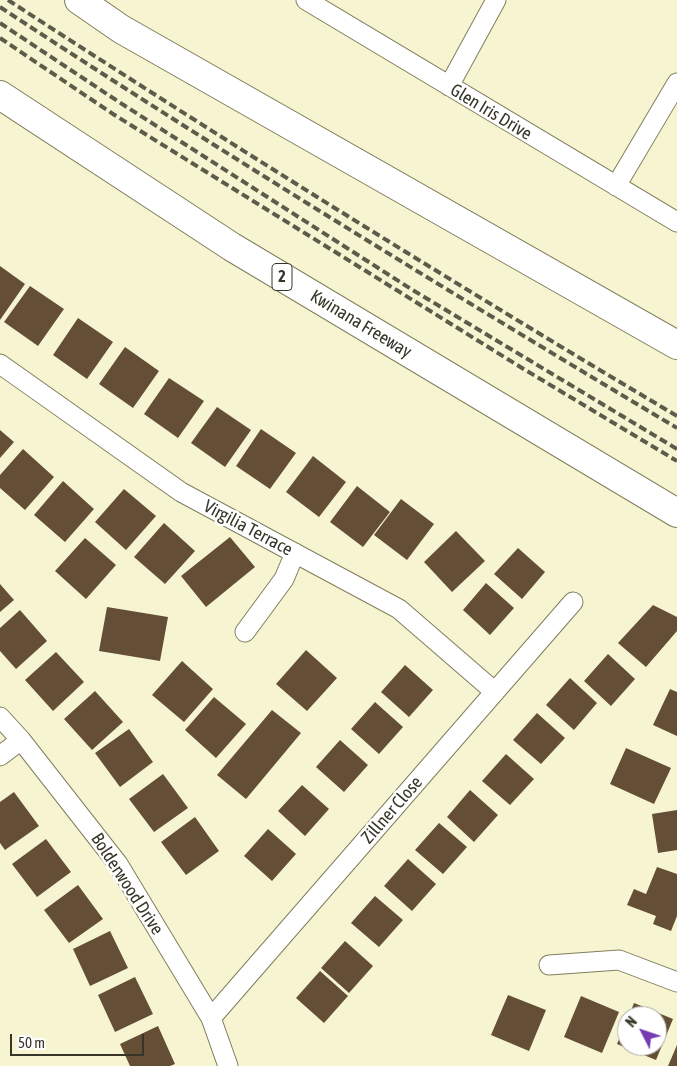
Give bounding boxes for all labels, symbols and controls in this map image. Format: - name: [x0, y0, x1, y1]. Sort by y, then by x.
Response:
- street label: Glen Iris Drive: [446, 79, 536, 145]
- road number: 2: [272, 264, 292, 290]
- street label: Kwinana Freeway: [306, 285, 416, 363]
- street label: Virgilia Terrace: [200, 496, 296, 560]
- street label: Zillner Close: [357, 772, 427, 848]
- street label: Bolderwood Drive: [86, 829, 168, 939]
- north arrow: [617, 1006, 667, 1056]
- text: N: [623, 1013, 640, 1030]
- scale bar: [12, 1024, 146, 1056]
- text: 50 m: [18, 1034, 45, 1051]

